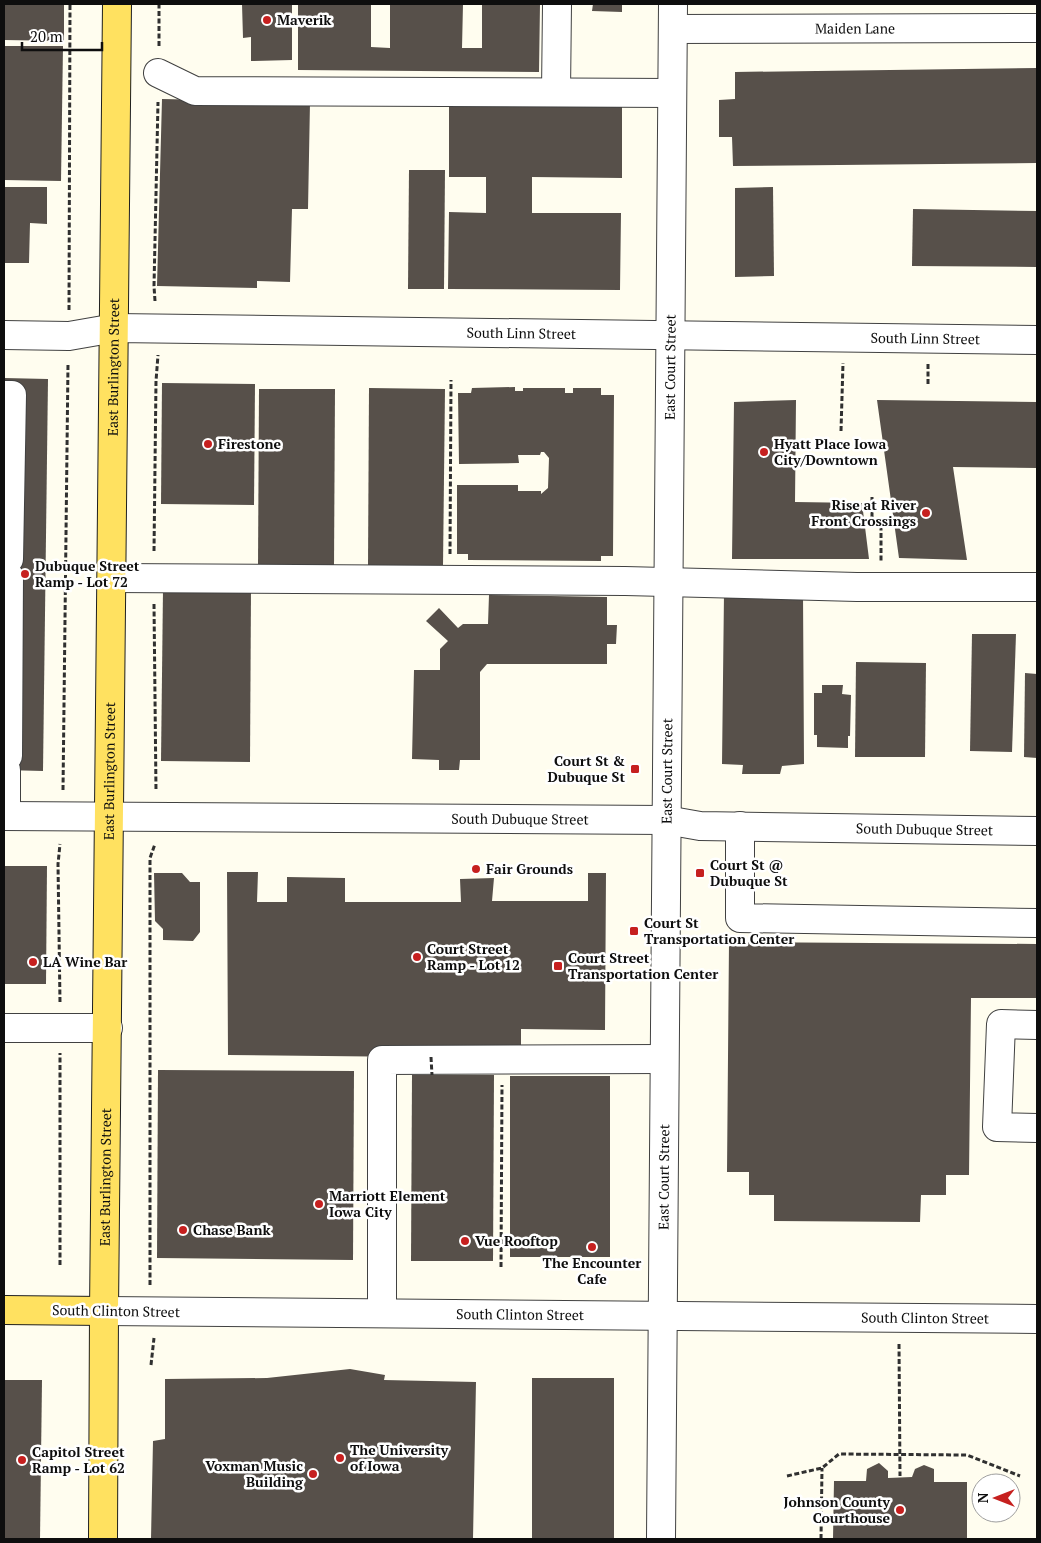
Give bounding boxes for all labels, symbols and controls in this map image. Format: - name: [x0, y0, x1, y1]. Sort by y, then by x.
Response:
- place label: Maverik: [277, 10, 332, 29]
- marker: Maverik: [261, 14, 273, 26]
- street label: Maiden Lane: [815, 18, 895, 38]
- scale bar: [22, 20, 102, 52]
- text: 20 m: [30, 26, 63, 46]
- street label: East Burlington Street: [103, 297, 123, 436]
- street label: East Court Street: [660, 313, 680, 420]
- street label: South Linn Street: [466, 323, 577, 343]
- street label: South Linn Street: [870, 328, 981, 348]
- place label: Firestone: [218, 434, 281, 453]
- place label: Hyatt Place Iowa City/Downtown: [774, 434, 886, 469]
- marker: Firestone: [202, 438, 214, 450]
- marker: Hyatt Place Iowa City/Downtown: [758, 446, 770, 458]
- place label: Rise at River Front Crossings: [811, 495, 916, 530]
- marker: Rise at River Front Crossings: [920, 507, 932, 519]
- place label: Dubuque Street Ramp - Lot 72: [35, 556, 140, 591]
- marker: Dubuque Street Ramp - Lot 72: [19, 568, 31, 580]
- street label: East Burlington Street: [99, 701, 119, 840]
- street label: East Court Street: [657, 717, 676, 824]
- place label: Court St & Dubuque St: [547, 751, 625, 786]
- marker: Court St & Dubuque St: [629, 763, 641, 775]
- street label: South Dubuque Street: [451, 809, 590, 829]
- street label: South Dubuque Street: [856, 818, 994, 839]
- place label: Court St @ Dubuque St: [710, 855, 788, 890]
- place label: Fair Grounds: [486, 859, 573, 878]
- marker: Fair Grounds: [470, 863, 482, 875]
- marker: Court St @ Dubuque St: [694, 867, 706, 879]
- place label: Court St Transportation Center: [644, 913, 794, 948]
- marker: Court St Transportation Center: [628, 925, 640, 937]
- place label: Court Street Ramp - Lot 12: [427, 939, 520, 974]
- place label: Court Street Transportation Center: [568, 948, 718, 983]
- marker: Court Street Ramp - Lot 12: [411, 951, 423, 963]
- place label: LA Wine Bar: [43, 952, 127, 971]
- marker: LA Wine Bar: [27, 956, 39, 968]
- marker: Court Street Transportation Center: [552, 960, 564, 972]
- street label: East Burlington Street: [95, 1107, 115, 1246]
- street label: East Court Street: [653, 1123, 673, 1230]
- place label: Marriott Element Iowa City: [329, 1186, 446, 1221]
- marker: Marriott Element Iowa City: [313, 1198, 325, 1210]
- place label: Chase Bank: [193, 1220, 271, 1239]
- marker: Chase Bank: [177, 1224, 189, 1236]
- place label: Vue Rooftop: [475, 1231, 558, 1250]
- marker: Vue Rooftop: [459, 1235, 471, 1247]
- marker: The Encounter Cafe: [586, 1241, 598, 1253]
- place label: The Encounter Cafe: [543, 1253, 641, 1288]
- street label: South Clinton Street: [52, 1300, 181, 1321]
- street label: South Clinton Street: [456, 1304, 585, 1324]
- street label: South Clinton Street: [861, 1307, 990, 1328]
- place label: The University of Iowa: [350, 1440, 449, 1475]
- place label: Capitol Street Ramp - Lot 62: [32, 1442, 125, 1477]
- marker: The University of Iowa: [334, 1452, 346, 1464]
- marker: Capitol Street Ramp - Lot 62: [16, 1454, 28, 1466]
- place label: Voxman Music Building: [205, 1456, 304, 1491]
- marker: Voxman Music Building: [307, 1468, 319, 1480]
- north arrow: [971, 1473, 1021, 1523]
- place label: Johnson County Courthouse: [783, 1492, 891, 1527]
- text: N: [973, 1492, 992, 1503]
- marker: Johnson County Courthouse: [894, 1504, 906, 1516]

